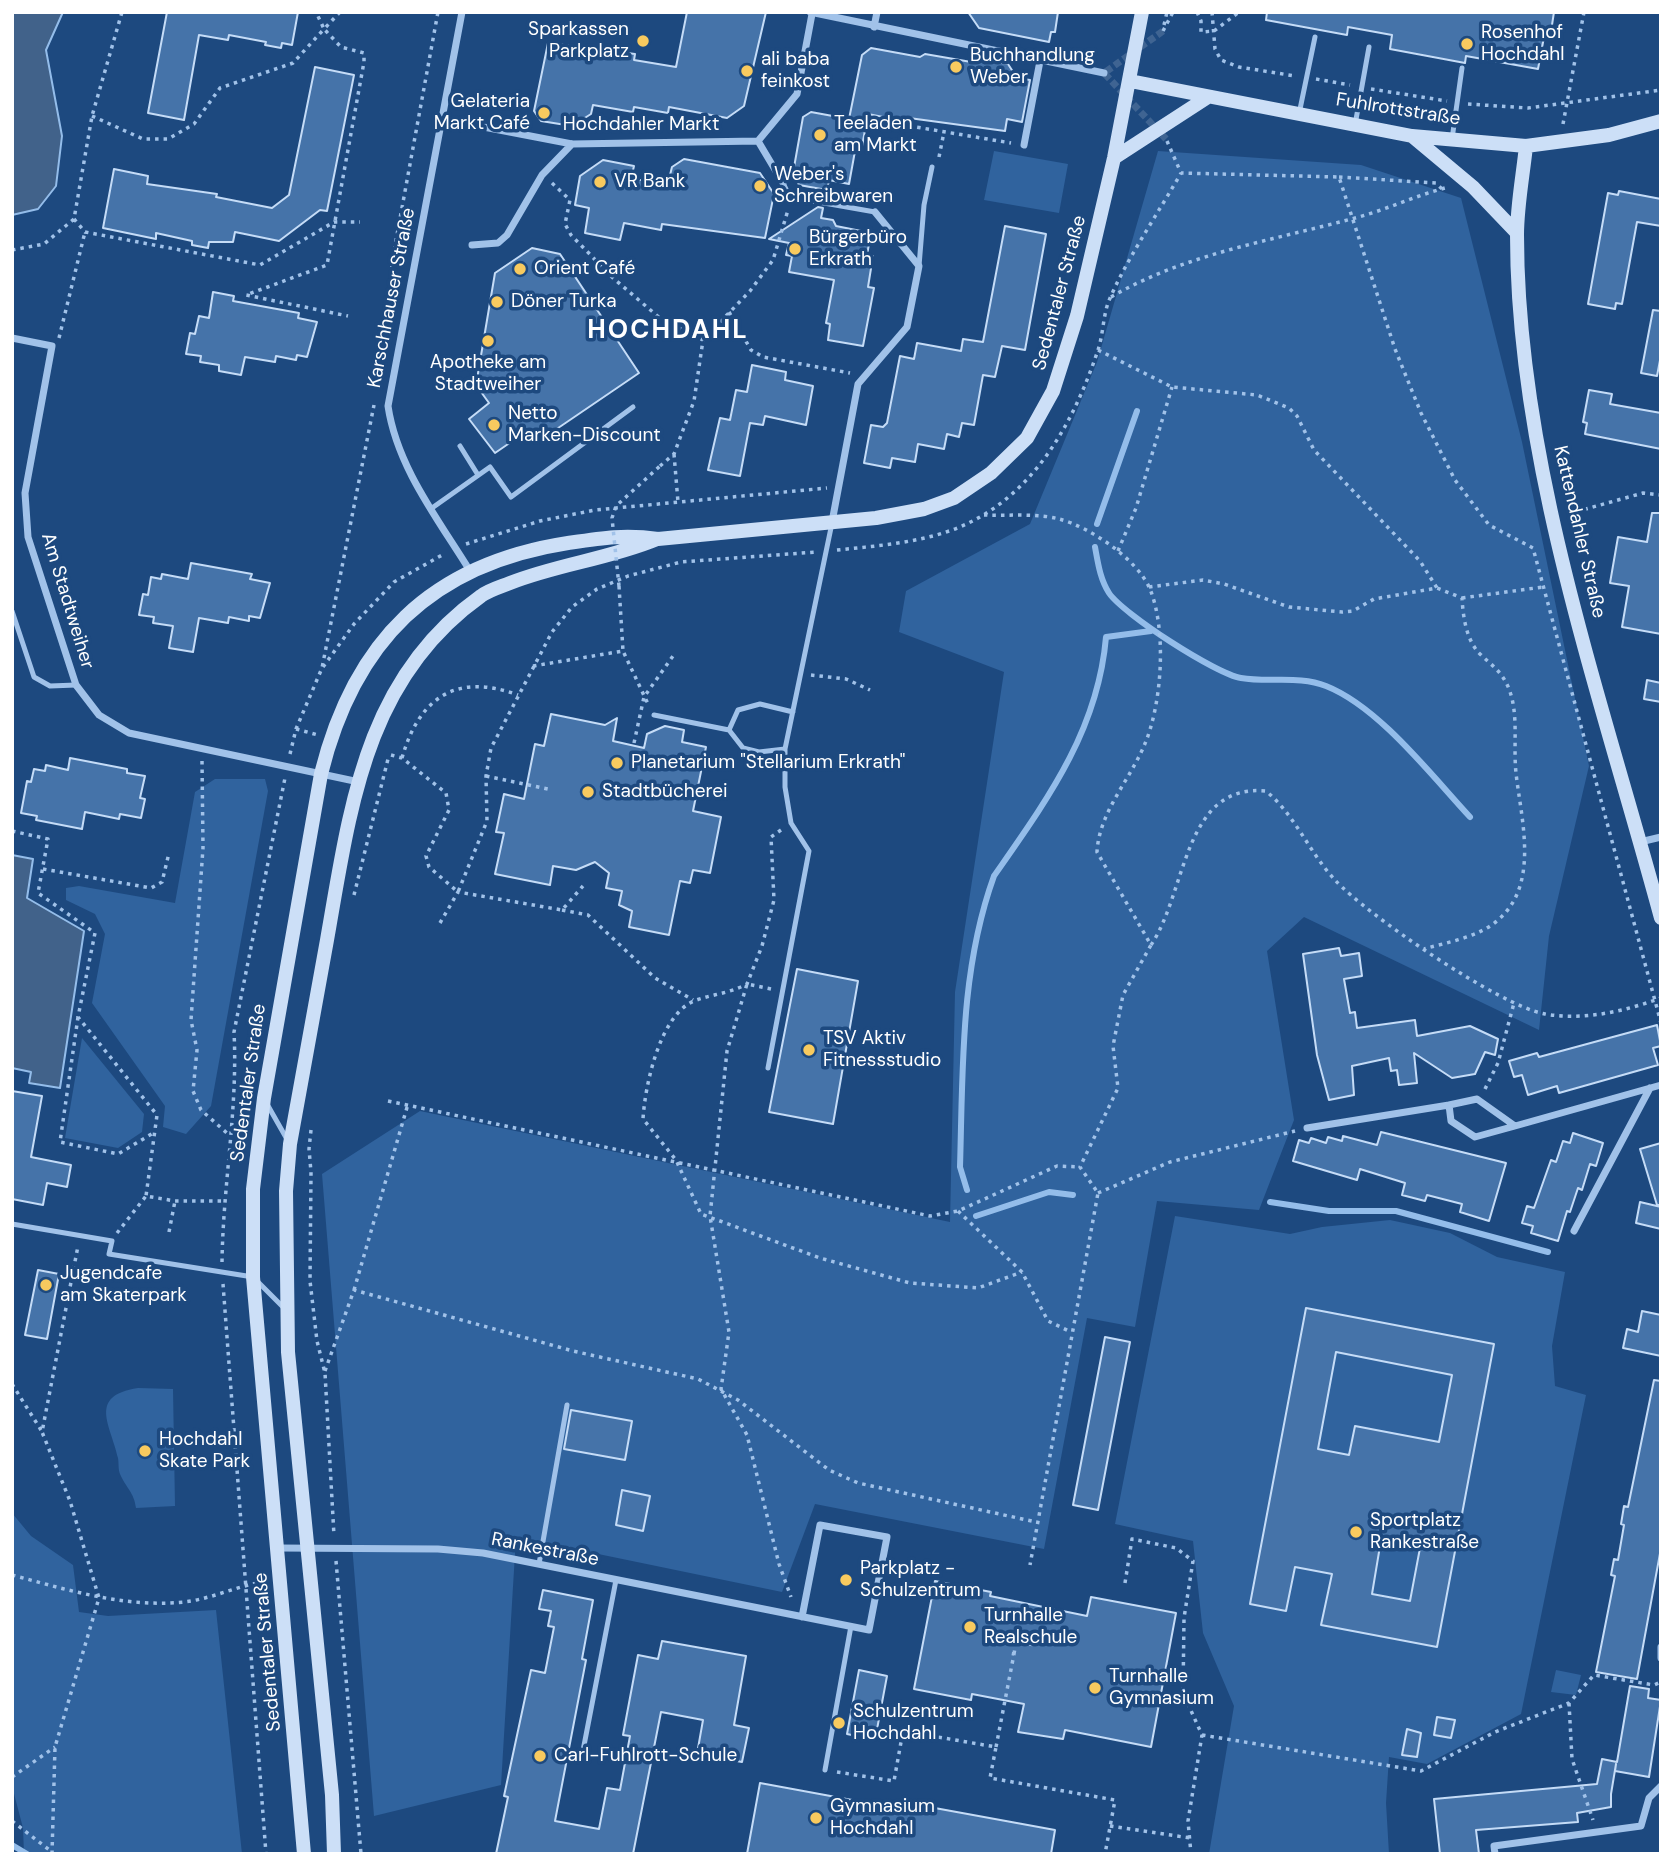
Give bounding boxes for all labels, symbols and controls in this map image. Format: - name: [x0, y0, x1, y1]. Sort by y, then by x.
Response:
- place label: Sparkassen Parkplatz: [528, 19, 629, 63]
- place label: Rosenhof Hochdahl: [1481, 22, 1564, 66]
- marker: Sparkassen Parkplatz: [635, 33, 651, 49]
- marker: Rosenhof Hochdahl: [1459, 36, 1475, 52]
- place label: Buchhandlung Weber: [970, 45, 1095, 89]
- place label: ali baba feinkost: [761, 49, 830, 93]
- marker: Buchhandlung Weber: [948, 59, 964, 75]
- marker: ali baba feinkost: [739, 63, 755, 79]
- street label: Fuhlrottstraße: [1334, 89, 1462, 131]
- place label: Gelateria Markt Café: [434, 91, 530, 135]
- marker: Gelateria Markt Café: [536, 105, 552, 121]
- place label: Teeladen am Markt: [834, 113, 917, 157]
- street label: Hochdahler Markt: [563, 114, 719, 136]
- marker: Teeladen am Markt: [812, 127, 828, 143]
- place label: Weber's Schreibwaren: [774, 164, 893, 208]
- place label: VR Bank: [614, 171, 685, 193]
- marker: VR Bank: [592, 174, 608, 190]
- marker: Weber's Schreibwaren: [752, 178, 768, 194]
- street label: Karschhauser Straße: [363, 206, 421, 390]
- street label: Sedentaler Straße: [1028, 213, 1092, 373]
- place label: Bürgerbüro Erkrath: [809, 227, 907, 271]
- marker: Bürgerbüro Erkrath: [787, 241, 803, 257]
- place label: Orient Café: [534, 258, 635, 280]
- marker: Orient Café: [512, 261, 528, 277]
- place label: Döner Turka: [511, 291, 617, 313]
- marker: Döner Turka: [489, 294, 505, 310]
- district label: HOCHDAHL: [588, 315, 748, 347]
- marker: Apotheke am Stadtweiher: [480, 333, 496, 349]
- place label: Apotheke am Stadtweiher: [430, 352, 546, 396]
- place label: Netto Marken-Discount: [508, 403, 661, 447]
- marker: Netto Marken-Discount: [486, 417, 502, 433]
- street label: Kattendahler Straße: [1548, 444, 1610, 620]
- street label: Am Stadtweiher: [35, 530, 99, 672]
- place label: Planetarium "Stellarium Erkrath": [631, 752, 905, 774]
- marker: Planetarium "Stellarium Erkrath": [609, 755, 625, 771]
- place label: Stadtbücherei: [602, 781, 728, 803]
- marker: Stadtbücherei: [580, 784, 596, 800]
- street label: Sedentaler Straße: [227, 1003, 271, 1163]
- place label: TSV Aktiv Fitnessstudio: [823, 1028, 941, 1072]
- marker: TSV Aktiv Fitnessstudio: [801, 1042, 817, 1058]
- place label: Jugendcafe am Skaterpark: [60, 1263, 187, 1307]
- marker: Jugendcafe am Skaterpark: [38, 1277, 54, 1293]
- place label: Hochdahl Skate Park: [159, 1429, 250, 1473]
- marker: Hochdahl Skate Park: [137, 1443, 153, 1459]
- place label: Sportplatz Rankestraße: [1370, 1510, 1479, 1554]
- marker: Sportplatz Rankestraße: [1348, 1524, 1364, 1540]
- street label: Rankestraße: [489, 1528, 601, 1572]
- place label: Parkplatz - Schulzentrum: [860, 1558, 981, 1602]
- street label: Sedentaler Straße: [250, 1572, 286, 1732]
- marker: Parkplatz - Schulzentrum: [838, 1572, 854, 1588]
- place label: Turnhalle Realschule: [984, 1605, 1077, 1649]
- marker: Turnhalle Realschule: [962, 1619, 978, 1635]
- place label: Turnhalle Gymnasium: [1109, 1666, 1214, 1710]
- marker: Turnhalle Gymnasium: [1087, 1680, 1103, 1696]
- place label: Schulzentrum Hochdahl: [853, 1701, 974, 1745]
- marker: Schulzentrum Hochdahl: [831, 1715, 847, 1731]
- place label: Carl-Fuhlrott-Schule: [554, 1745, 737, 1767]
- marker: Carl-Fuhlrott-Schule: [532, 1748, 548, 1764]
- place label: Gymnasium Hochdahl: [830, 1796, 935, 1840]
- marker: Gymnasium Hochdahl: [808, 1810, 824, 1826]

